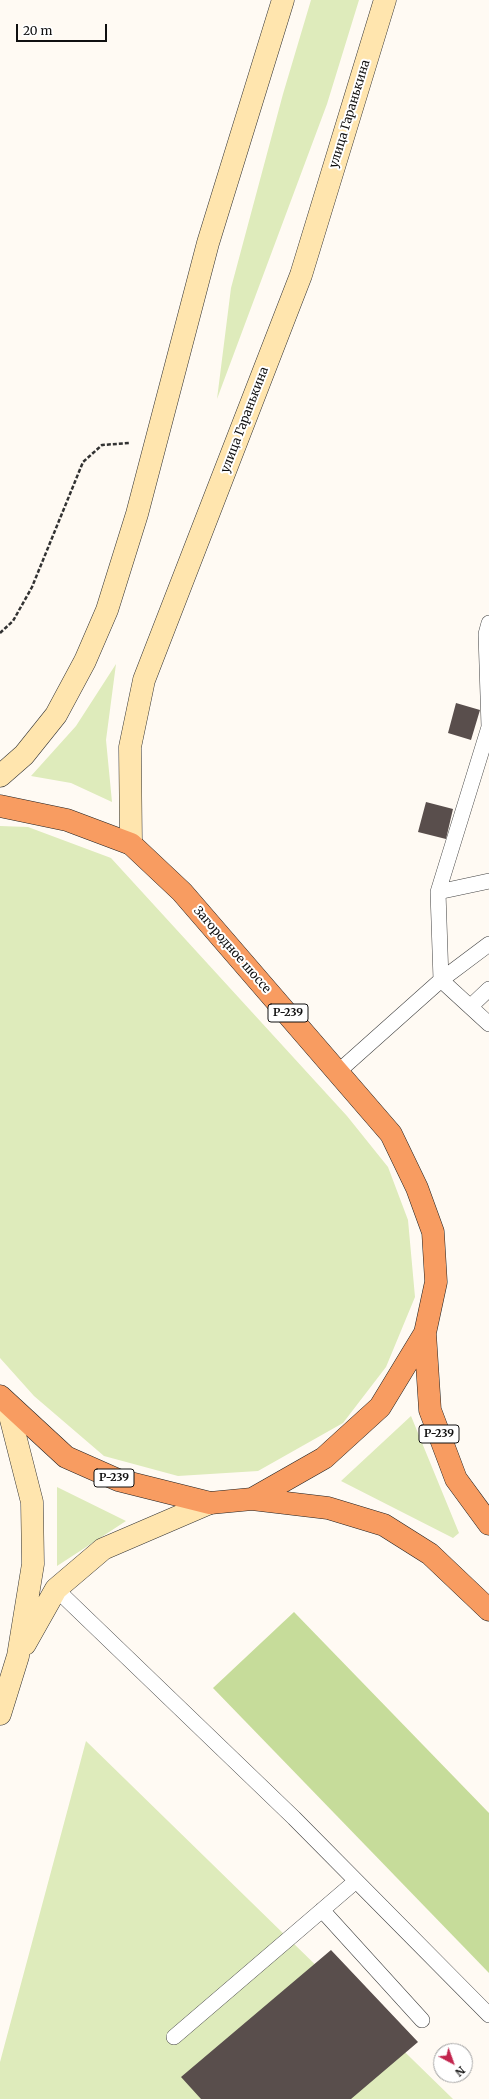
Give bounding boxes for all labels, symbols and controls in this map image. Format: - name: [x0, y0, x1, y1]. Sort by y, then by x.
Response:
- scale bar: [18, 16, 109, 42]
- text: 20 m: [23, 23, 52, 38]
- street label: улица Гаранькина: [327, 58, 373, 170]
- street label: улица Гаранькина: [218, 365, 272, 475]
- street label: Загородное шоссе: [190, 904, 274, 996]
- road number: Р-239: [268, 1004, 308, 1022]
- road number: Р-239: [419, 1425, 459, 1443]
- road number: Р-239: [94, 1469, 134, 1487]
- north arrow: [433, 2043, 473, 2083]
- text: N: [452, 2063, 468, 2079]

